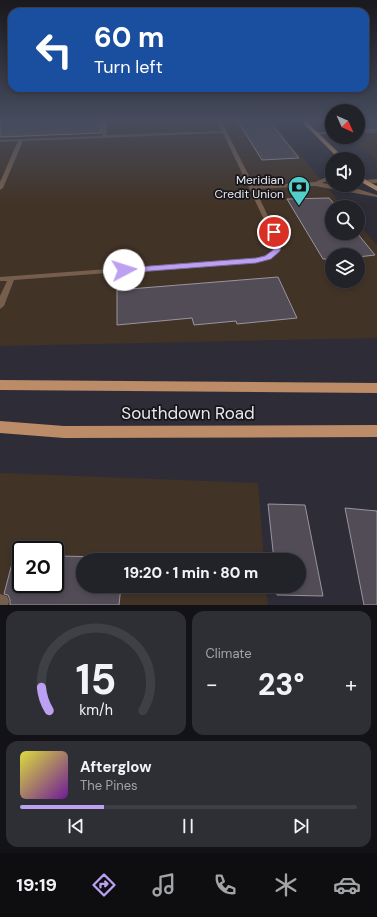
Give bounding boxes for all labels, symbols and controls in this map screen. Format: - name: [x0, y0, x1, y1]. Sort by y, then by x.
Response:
- text: 60 m: [94, 19, 164, 56]
- icon: left: [28, 24, 80, 76]
- text: Turn left: [94, 55, 163, 79]
- north arrow: [325, 104, 365, 144]
- map controls: [325, 104, 365, 288]
- button: sound: [325, 152, 365, 192]
- place label: Meridian Credit Union: [214, 172, 284, 202]
- bank icon: Meridian Credit Union: [286, 174, 312, 207]
- button: search: [325, 200, 365, 240]
- pin: [257, 215, 291, 249]
- icon: arrive: [263, 221, 285, 243]
- button: layers: [325, 248, 365, 288]
- position arrow: [103, 249, 145, 291]
- street label: Southdown Road: [121, 402, 255, 424]
- speed limit sign: 20: [12, 541, 64, 593]
- text: 19:20 · 1 min · 80 m: [124, 563, 258, 583]
- text: Climate: [206, 645, 252, 662]
- text: 15: [75, 653, 116, 707]
- text: 23°: [258, 665, 304, 704]
- text: −: [206, 670, 218, 699]
- text: +: [345, 670, 357, 699]
- text: km/h: [79, 701, 113, 719]
- text: Afterglow: [80, 757, 152, 777]
- text: The Pines: [80, 777, 138, 794]
- icon: previous: [65, 815, 87, 837]
- icon: pause: [177, 815, 199, 837]
- icon: next: [290, 815, 312, 837]
- icon: directions: [90, 871, 118, 899]
- icon: music: [150, 871, 178, 899]
- icon: phone: [211, 871, 239, 899]
- icon: climate: [272, 871, 300, 899]
- icon: car: [333, 871, 361, 899]
- text: 19:19: [16, 873, 57, 897]

